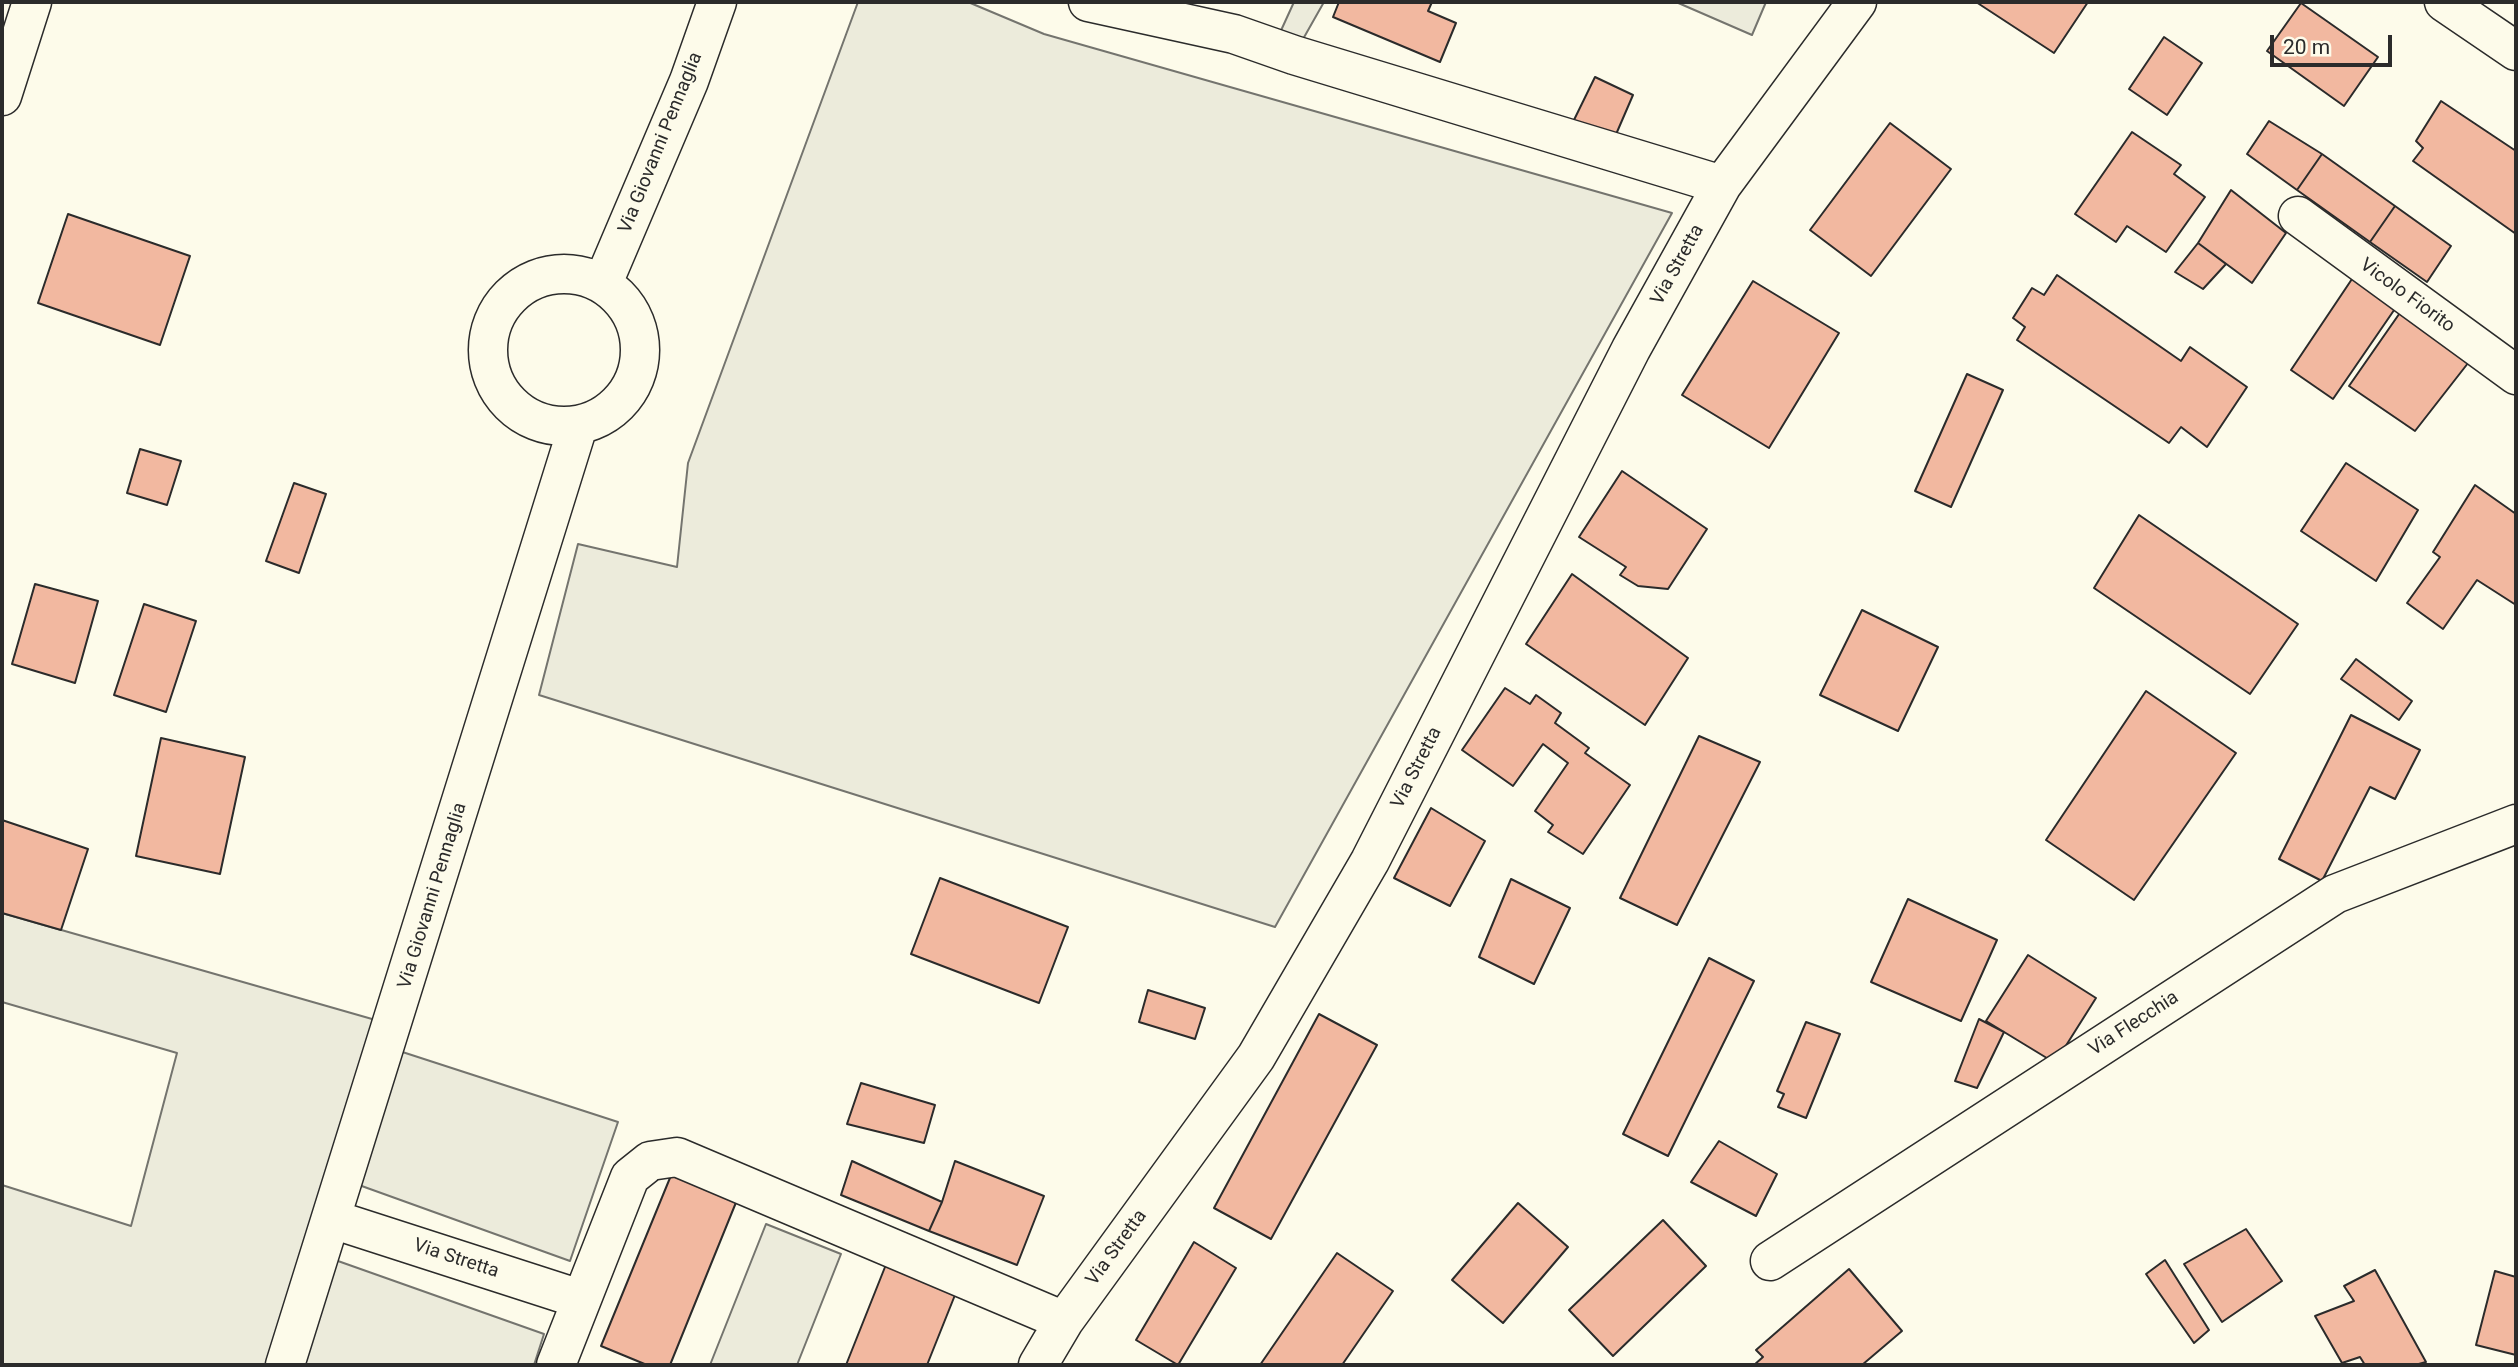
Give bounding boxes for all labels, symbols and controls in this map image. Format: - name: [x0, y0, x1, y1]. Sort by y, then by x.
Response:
- scale bar: [2273, 21, 2396, 65]
- text: 20 m: [2283, 35, 2330, 59]
- street label: Via Giovanni Pennaglia: [614, 49, 708, 237]
- street label: Via Stretta: [1647, 221, 1709, 309]
- street label: Vicolo Fiorito: [2355, 254, 2459, 338]
- street label: Via Stretta: [1387, 723, 1447, 813]
- street label: Via Giovanni Pennaglia: [394, 800, 472, 992]
- street label: Via Flecchia: [2085, 987, 2183, 1061]
- street label: Via Stretta: [1082, 1206, 1152, 1290]
- street label: Via Stretta: [410, 1235, 502, 1283]

